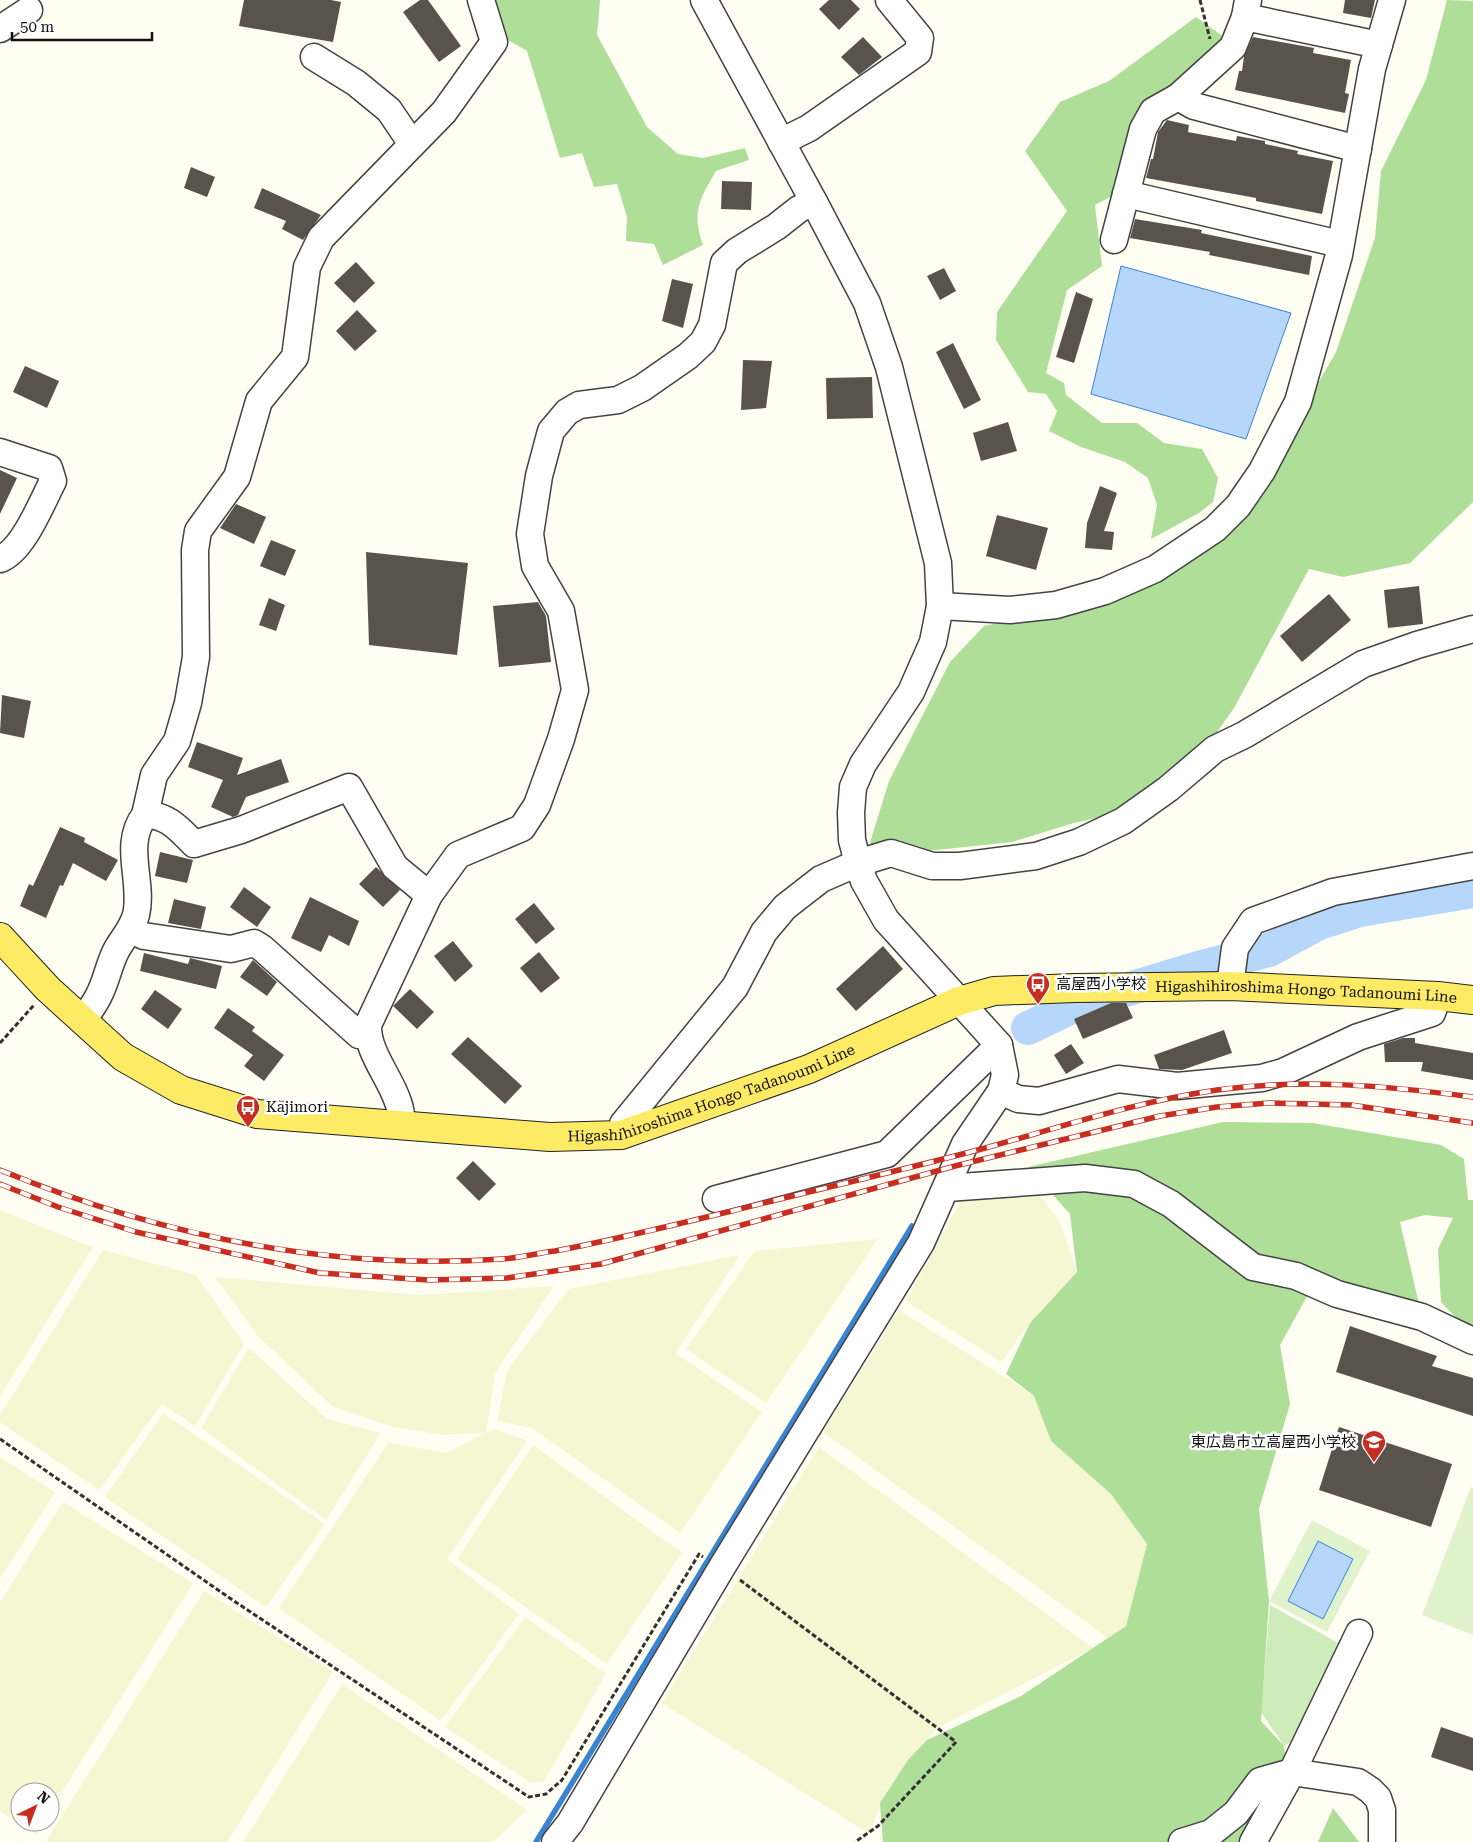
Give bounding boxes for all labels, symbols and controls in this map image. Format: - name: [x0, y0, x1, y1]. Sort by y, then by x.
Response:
- scale bar: [12, 10, 152, 42]
- text: 50 m: [20, 18, 55, 36]
- bus stop icon: 高屋西小学校: [1025, 971, 1051, 1005]
- place label: 高屋西小学校: [1056, 975, 1146, 993]
- street label: Higashihiroshima Hongo Tadanoumi Line: [1155, 977, 1458, 1007]
- street label: Higashihiroshima Hongo Tadanoumi Line: [567, 1040, 858, 1146]
- bus stop icon: Kajimori: [235, 1094, 261, 1128]
- place label: Kajimori: [266, 1098, 328, 1116]
- school or university icon: 東広島市立高屋西小学校: [1361, 1429, 1387, 1463]
- place label: 東広島市立高屋西小学校: [1191, 1433, 1356, 1451]
- north arrow: [10, 1782, 60, 1832]
- text: N: [34, 1788, 53, 1807]

